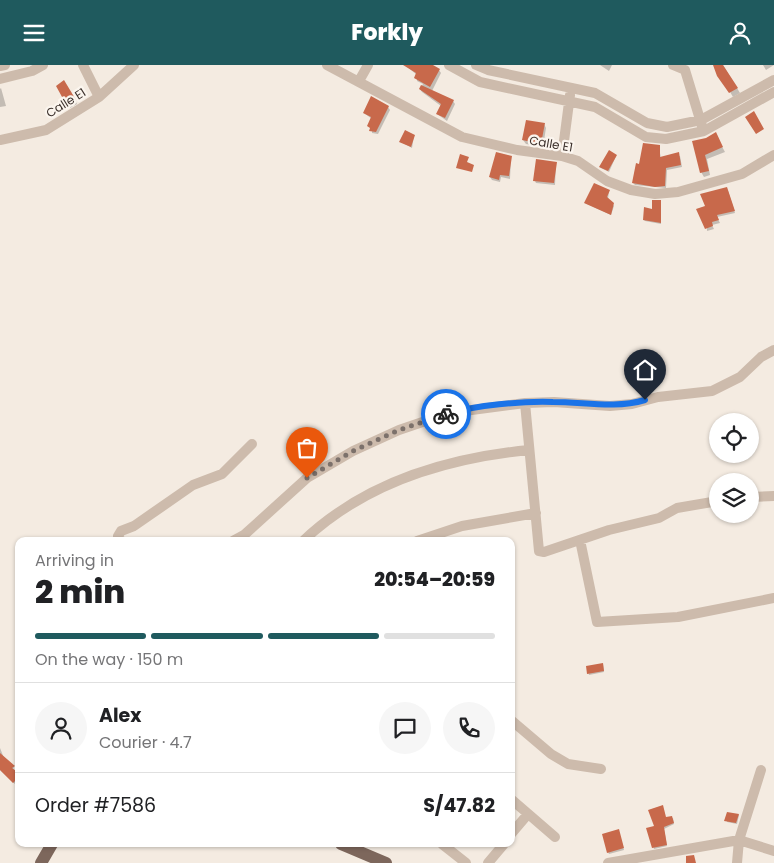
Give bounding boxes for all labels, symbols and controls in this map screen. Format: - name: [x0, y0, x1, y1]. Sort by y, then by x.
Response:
- text: Forkly: [351, 17, 423, 48]
- icon: menu: [20, 19, 48, 47]
- icon: person: [726, 19, 754, 47]
- street label: Calle E1: [43, 84, 89, 121]
- street label: Calle E1: [528, 131, 574, 156]
- pin: [624, 349, 666, 400]
- icon: home: [631, 356, 659, 384]
- courier: [421, 389, 471, 439]
- icon: bike: [432, 400, 460, 428]
- map controls: [709, 413, 759, 523]
- button: locate: [709, 413, 759, 463]
- pin: [286, 427, 328, 478]
- icon: bag: [293, 434, 321, 462]
- button: layers: [709, 473, 759, 523]
- text: Arriving in: [35, 549, 114, 572]
- text: 20:54–20:59: [374, 566, 495, 593]
- text: 2 min: [35, 569, 125, 614]
- text: On the way · 150 m: [35, 648, 183, 671]
- button: person: [35, 702, 87, 754]
- text: Alex: [99, 702, 141, 729]
- button: chat: [379, 702, 431, 754]
- button: phone: [443, 702, 495, 754]
- text: Courier · 4.7: [99, 731, 192, 754]
- text: Order #7586: [35, 792, 156, 819]
- text: S/47.82: [423, 792, 495, 819]

